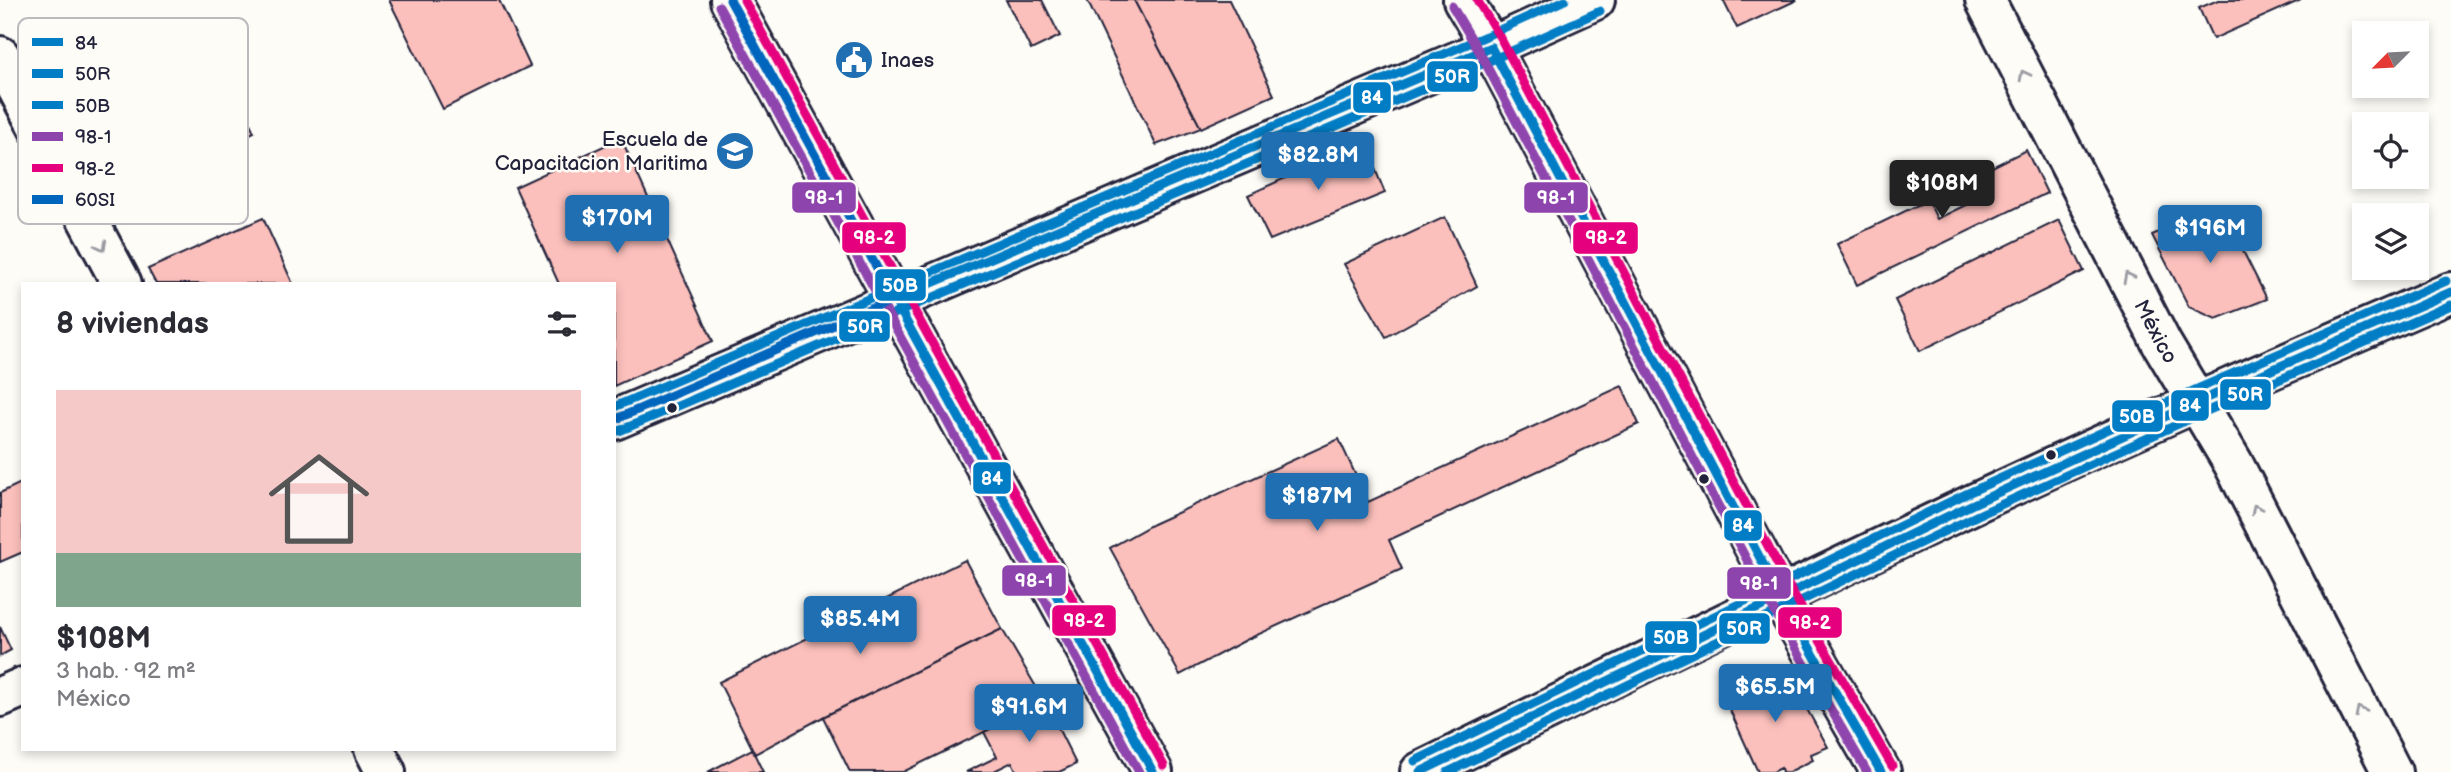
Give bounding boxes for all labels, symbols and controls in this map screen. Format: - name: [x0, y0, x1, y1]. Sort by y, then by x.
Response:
- legend: [18, 18, 248, 224]
- north arrow: [2352, 21, 2429, 98]
- map controls: [2352, 21, 2429, 280]
- text: 84: [75, 32, 98, 55]
- public building icon: Inaes: [833, 39, 875, 81]
- place label: Inaes: [881, 48, 934, 73]
- line badge: 50R: [1426, 60, 1479, 93]
- text: 50R: [75, 63, 111, 86]
- text: 50R: [1434, 66, 1470, 89]
- one-way arrow: [2018, 70, 2032, 82]
- line badge: 84: [1352, 81, 1392, 114]
- text: 84: [1361, 87, 1383, 110]
- text: 50B: [75, 95, 110, 118]
- button: locate: [2352, 112, 2429, 189]
- text: 98-1: [75, 126, 111, 149]
- place label: Escuela de Capacitacion Maritima: [495, 127, 708, 176]
- school or university icon: Escuela de Capacitacion Maritima: [714, 130, 756, 172]
- pin: $82.8M: [1261, 132, 1375, 192]
- text: $82.8M: [1277, 141, 1359, 169]
- text: 98-2: [75, 158, 116, 181]
- pin: $108M: [1893, 160, 1991, 220]
- text: $108M: [1906, 169, 1978, 197]
- line badge: 98-1: [791, 181, 857, 214]
- line badge: 98-1: [1523, 181, 1589, 214]
- text: 98-1: [805, 187, 843, 210]
- text: 98-1: [1537, 187, 1575, 210]
- text: 60SI: [75, 189, 115, 212]
- pin: $170M: [568, 196, 666, 255]
- button: layers: [2352, 203, 2429, 280]
- text: $170M: [581, 204, 653, 232]
- pin: $196M: [2161, 205, 2259, 265]
- text: $196M: [2174, 214, 2246, 242]
- line badge: 98-2: [841, 221, 907, 254]
- line badge: 98-2: [1572, 221, 1639, 255]
- text: 98-2: [853, 227, 895, 250]
- text: 98-2: [1585, 227, 1627, 250]
- one-way arrow: [93, 238, 107, 251]
- line badge: 50B: [874, 268, 927, 302]
- one-way arrow: [2123, 272, 2137, 285]
- text: 50B: [882, 275, 918, 298]
- street label: México: [2129, 296, 2183, 368]
- icon: filters: [543, 305, 581, 343]
- text: 8 viviendas: [56, 306, 209, 342]
- line badge: 50R: [838, 310, 891, 343]
- text: 50R: [847, 316, 883, 339]
- line badge: 50R: [2219, 378, 2272, 411]
- text: 50R: [2227, 384, 2263, 407]
- line badge: 84: [2170, 389, 2210, 422]
- text: 84: [2179, 395, 2201, 418]
- line badge: 50B: [2111, 399, 2164, 433]
- unlabelled marker: [665, 401, 679, 415]
- text: 50B: [2119, 406, 2155, 429]
- icon: home: [256, 436, 382, 562]
- unlabelled marker: [2044, 448, 2058, 462]
- line badge: 84: [972, 461, 1012, 495]
- text: 84: [981, 468, 1003, 491]
- unlabelled marker: [1697, 472, 1711, 486]
- pin: $187M: [1268, 474, 1366, 533]
- text: $187M: [1281, 482, 1353, 510]
- one-way arrow: [2251, 504, 2265, 516]
- line badge: 84: [1723, 509, 1763, 542]
- text: 84: [1732, 515, 1754, 538]
- line badge: 98-1: [1001, 564, 1067, 597]
- line badge: 98-1: [1726, 566, 1792, 600]
- text: 98-1: [1015, 570, 1053, 593]
- text: 98-1: [1740, 573, 1778, 596]
- pin: $85.4M: [803, 596, 917, 656]
- line badge: 98-2: [1051, 604, 1117, 637]
- text: $85.4M: [820, 605, 900, 633]
- line badge: 98-2: [1777, 606, 1843, 639]
- text: 98-2: [1063, 610, 1105, 633]
- line badge: 50R: [1718, 612, 1771, 645]
- text: 98-2: [1789, 612, 1831, 635]
- text: 50R: [1726, 618, 1762, 641]
- line badge: 50B: [1644, 620, 1698, 654]
- text: $108M: [56, 621, 151, 657]
- text: 50B: [1653, 627, 1689, 650]
- text: 3 hab. · 92 m²: [56, 657, 196, 685]
- pin: $65.5M: [1718, 664, 1832, 724]
- text: $65.5M: [1735, 673, 1815, 701]
- pin: $91.6M: [972, 684, 1086, 744]
- text: México: [56, 685, 131, 713]
- text: $91.6M: [990, 693, 1068, 721]
- one-way arrow: [2355, 706, 2369, 718]

